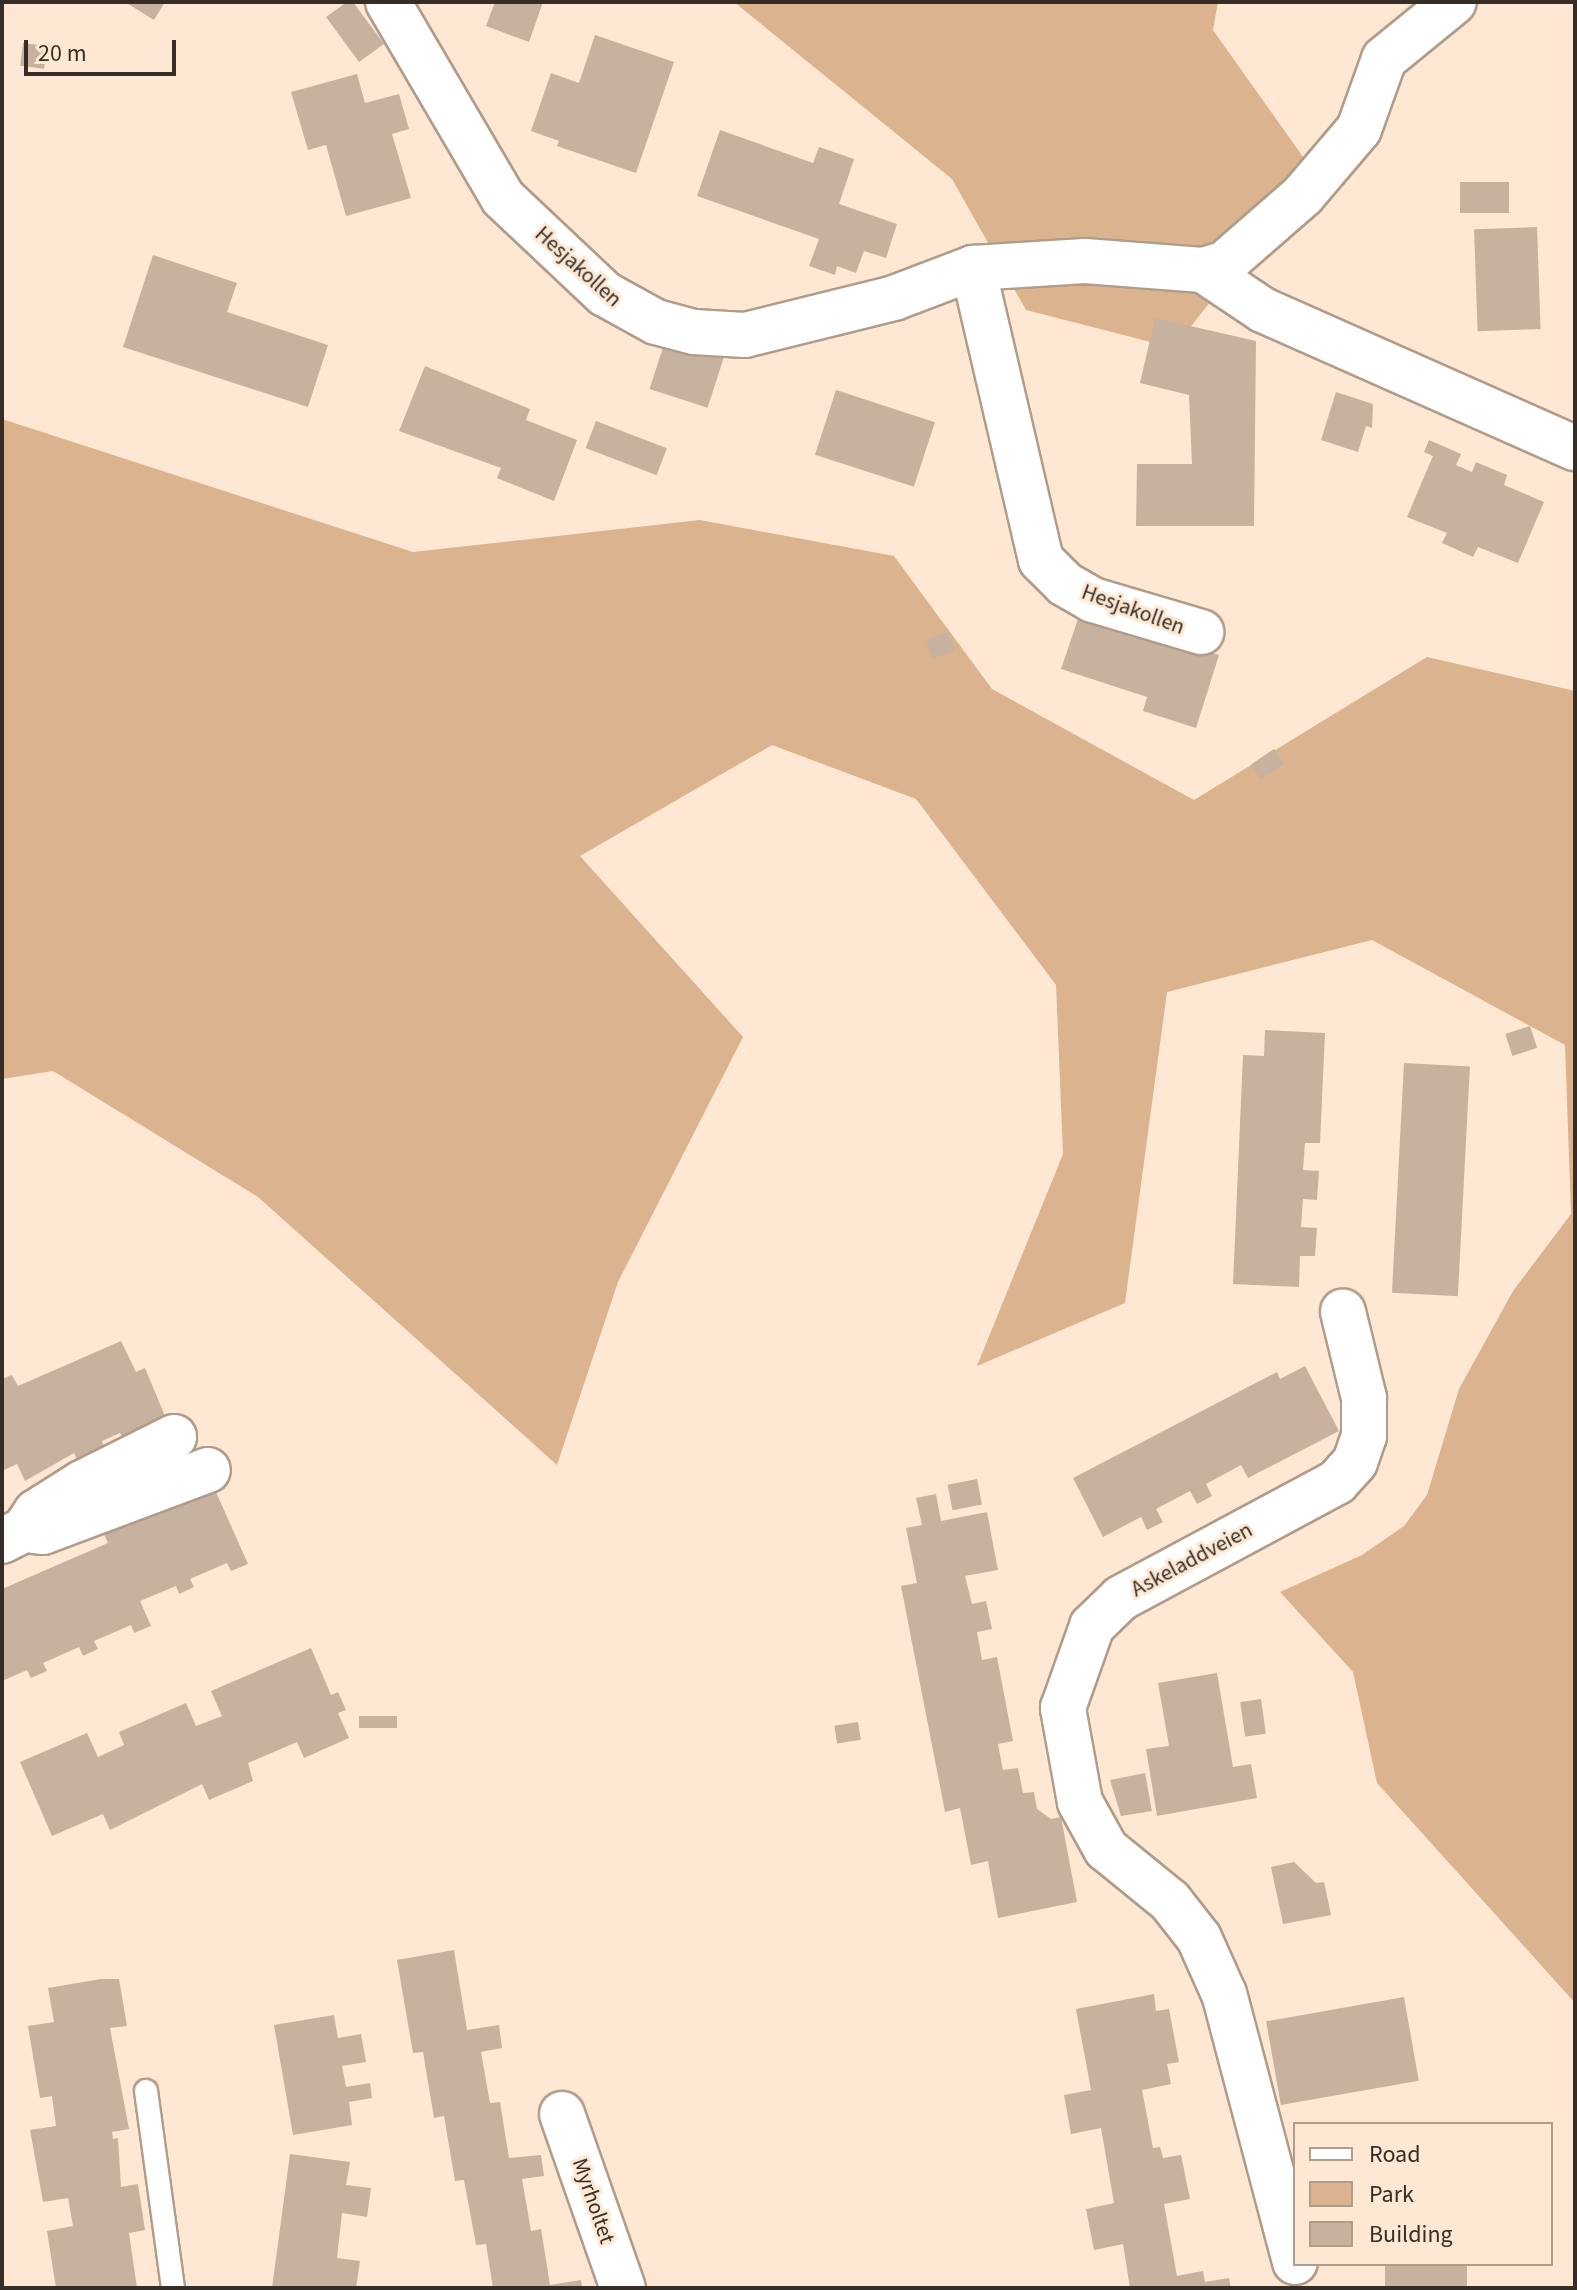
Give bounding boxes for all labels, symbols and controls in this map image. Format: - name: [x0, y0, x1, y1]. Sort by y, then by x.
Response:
- scale bar: [28, 24, 180, 74]
- text: 20 m: [38, 36, 87, 71]
- street label: Hesjakollen: [529, 221, 627, 313]
- street label: Hesjakollen: [1078, 579, 1188, 641]
- street label: Askeladdveien: [1127, 1517, 1257, 1603]
- legend: [1293, 2122, 1553, 2266]
- text: Road: [1369, 2137, 1421, 2172]
- street label: Myrholtet: [566, 2155, 620, 2247]
- text: Park: [1369, 2177, 1414, 2212]
- text: Building: [1369, 2217, 1453, 2252]

